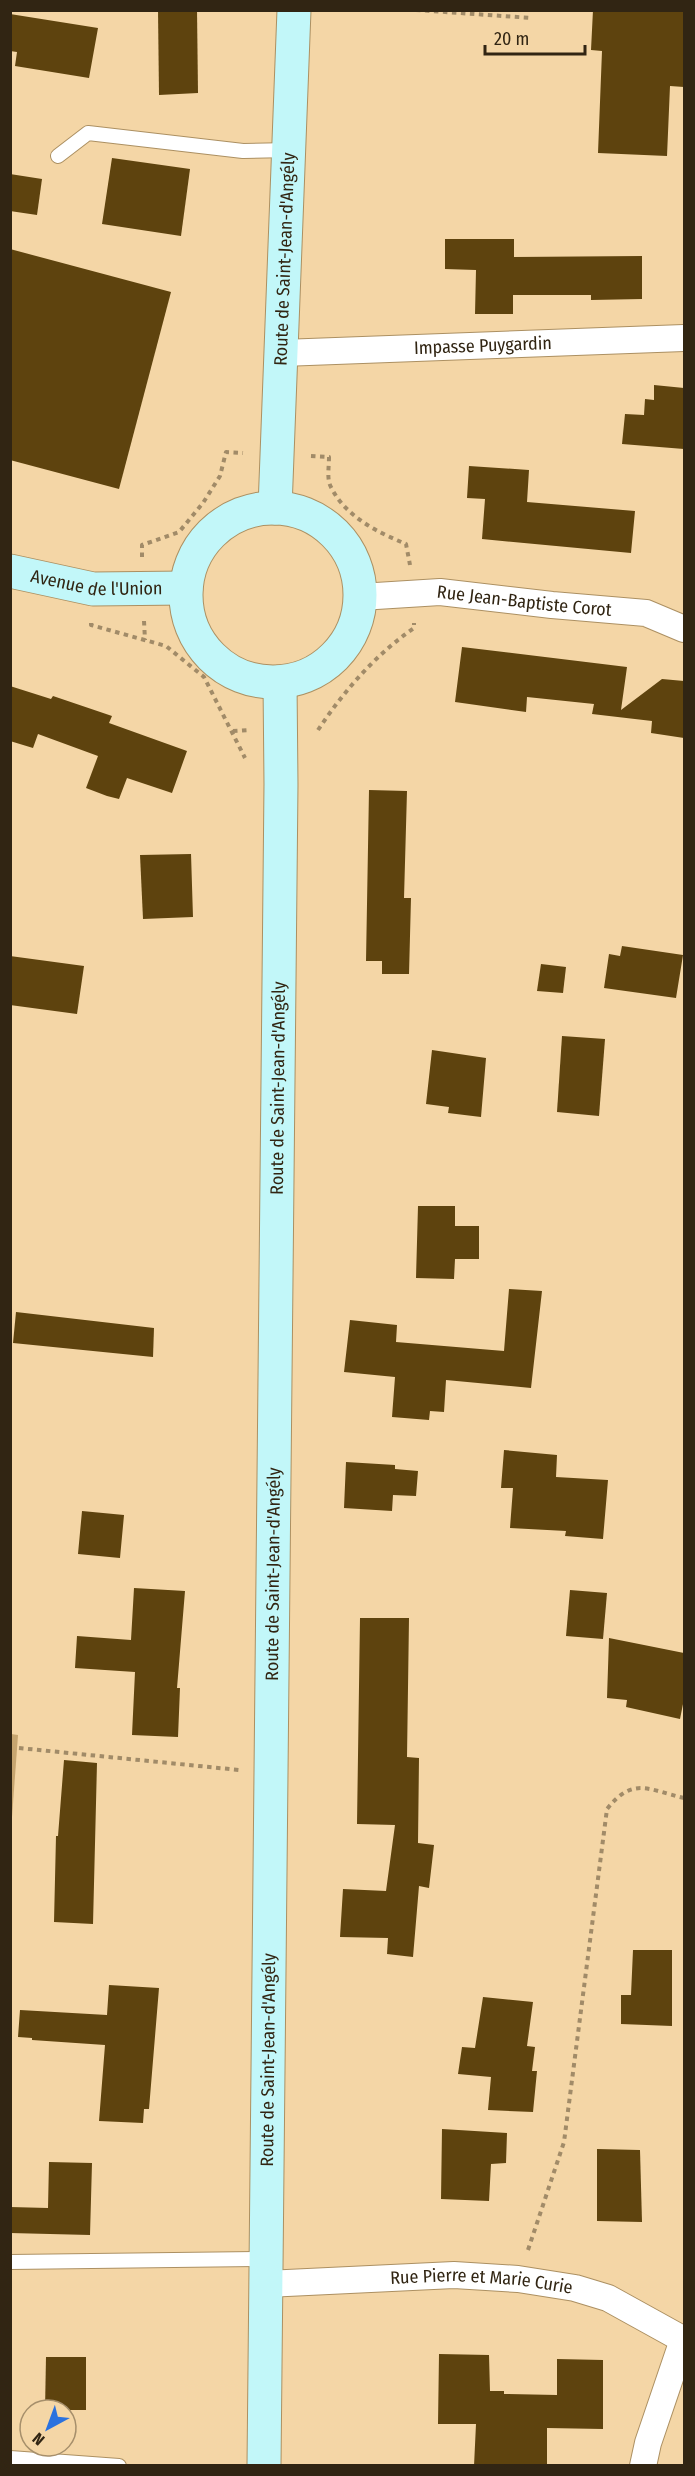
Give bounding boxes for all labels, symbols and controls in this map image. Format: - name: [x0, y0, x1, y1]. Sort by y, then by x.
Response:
- scale bar: [485, 18, 586, 56]
- text: 20 m: [494, 28, 529, 50]
- street label: Route de Saint-Jean-d'Angély: [269, 152, 300, 366]
- street label: Impasse Puygardin: [414, 332, 552, 359]
- street label: Avenue de l'Union: [29, 565, 163, 601]
- street label: Rue Jean-Baptiste Corot: [436, 581, 613, 621]
- street label: Route de Saint-Jean-d'Angély: [266, 981, 290, 1195]
- street label: Route de Saint-Jean-d'Angély: [261, 1467, 285, 1681]
- street label: Route de Saint-Jean-d'Angély: [256, 1953, 280, 2167]
- street label: Rue Pierre et Marie Curie: [390, 2264, 574, 2298]
- north arrow: [18, 2398, 78, 2458]
- text: N: [29, 2429, 48, 2449]

